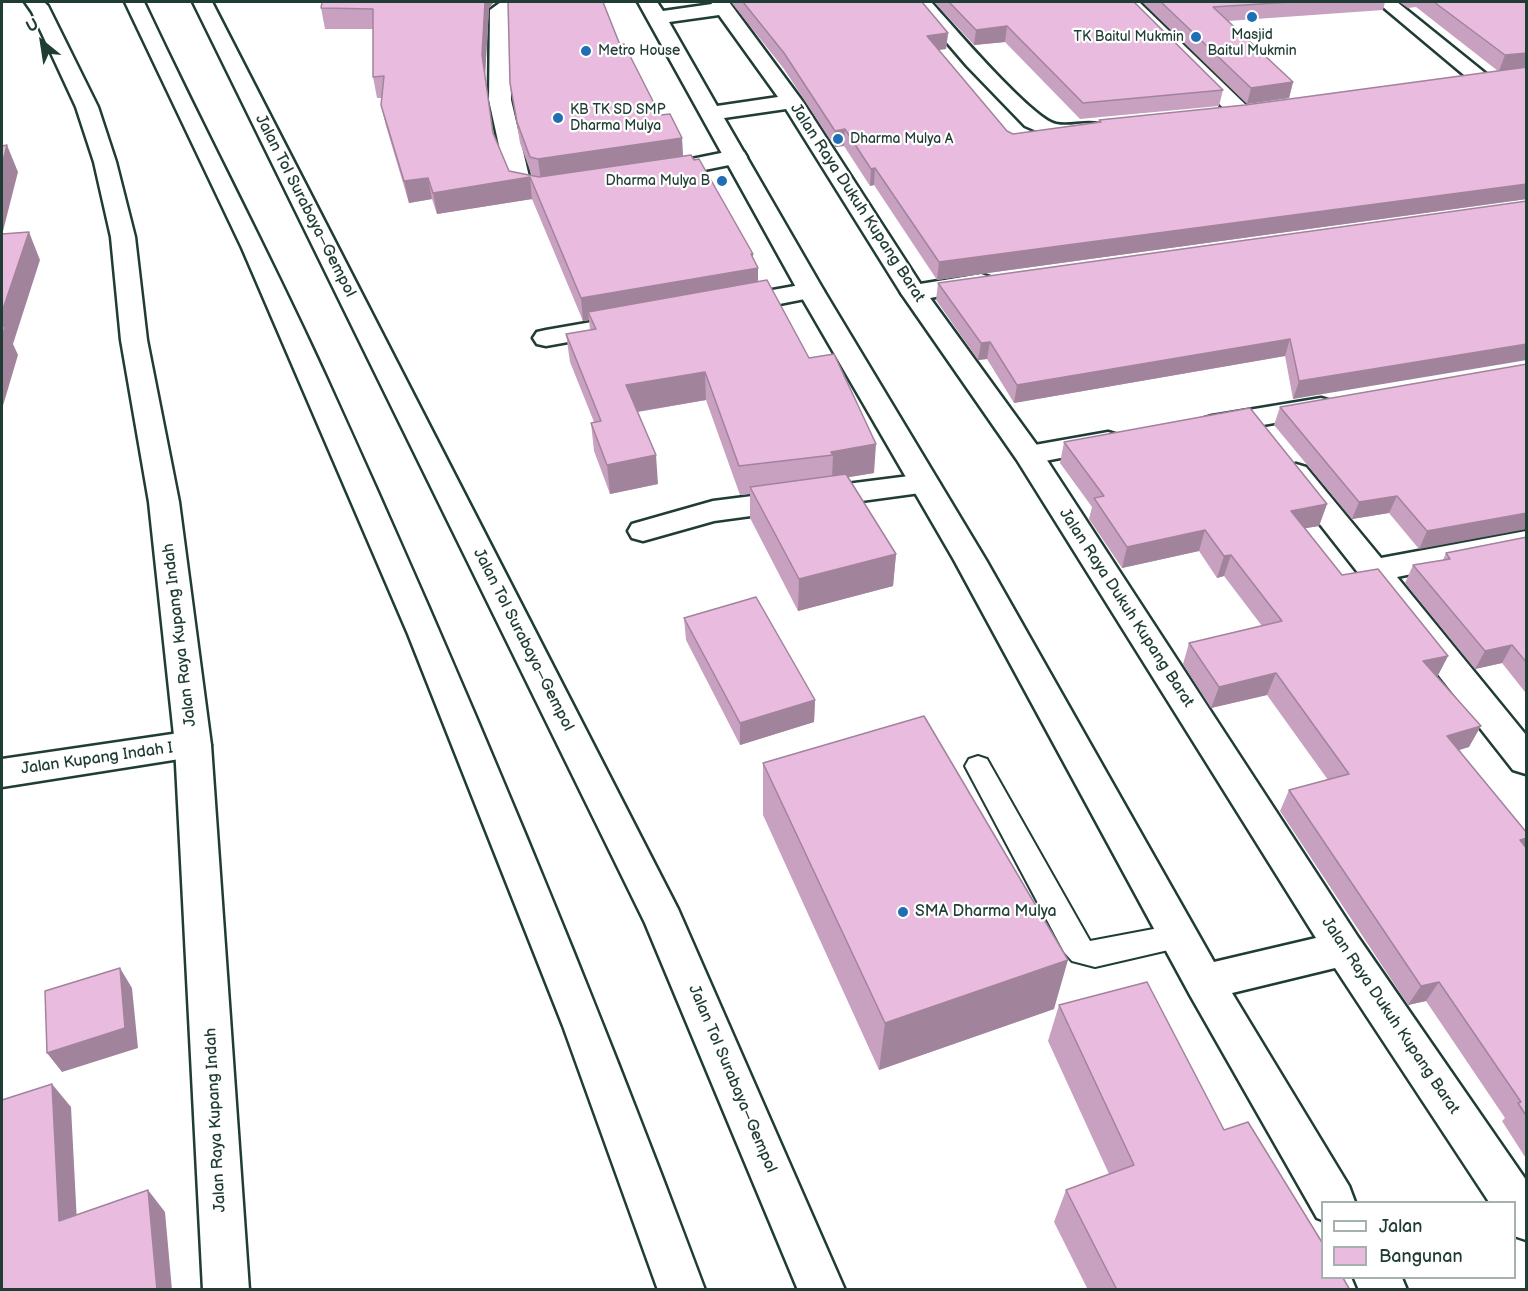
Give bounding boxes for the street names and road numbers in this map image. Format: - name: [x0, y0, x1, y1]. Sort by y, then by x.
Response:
- street label: Jalan Raya Dukuh Kupang Barat: [785, 100, 929, 306]
- street label: Jalan Tol Surabaya–Gempol: [251, 112, 359, 300]
- street label: Jalan Raya Dukuh Kupang Barat: [1054, 505, 1198, 711]
- street label: Jalan Raya Kupang Indah: [159, 542, 201, 728]
- street label: Jalan Tol Surabaya–Gempol: [469, 546, 577, 734]
- street label: Jalan Kupang Indah I: [20, 739, 174, 779]
- street label: Jalan Raya Dukuh Kupang Barat: [1317, 914, 1463, 1118]
- street label: Jalan Tol Surabaya–Gempol: [684, 982, 780, 1176]
- street label: Jalan Raya Kupang Indah: [202, 1027, 230, 1213]

